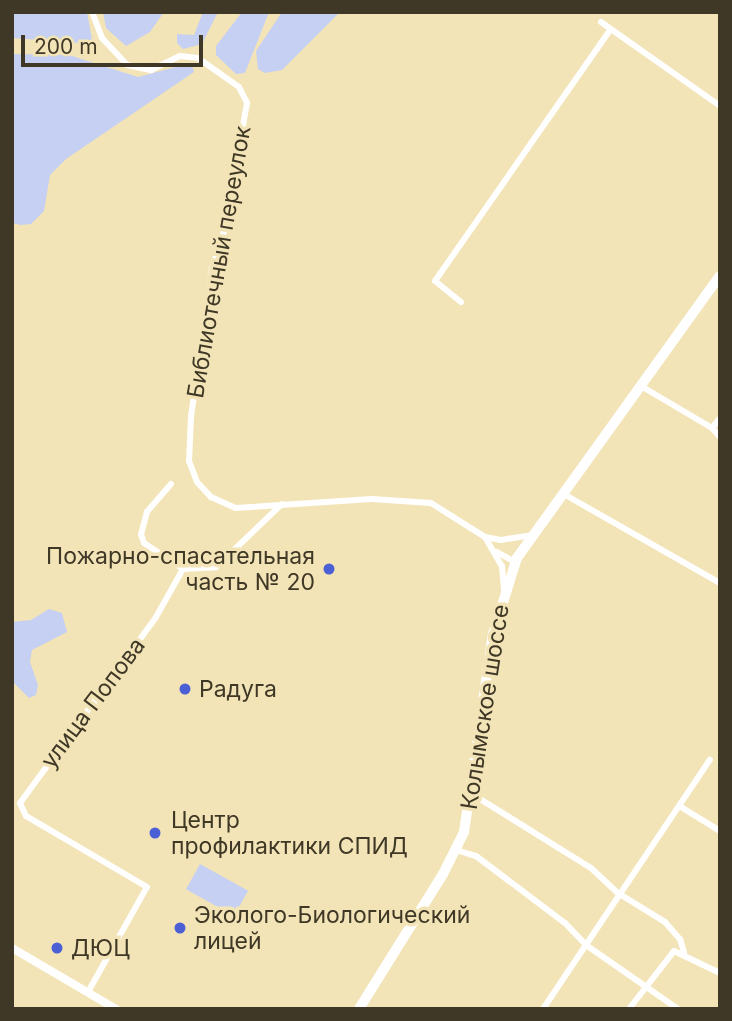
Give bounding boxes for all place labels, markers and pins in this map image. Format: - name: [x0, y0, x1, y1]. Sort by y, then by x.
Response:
- place label: Пожарно-спасательная часть № 20: [46, 542, 315, 596]
- marker: Пожарно-спасательная часть № 20: [321, 561, 337, 577]
- place label: Радуга: [199, 675, 277, 703]
- marker: Радуга: [177, 681, 193, 697]
- place label: Центр профилактики СПИД: [171, 806, 408, 860]
- marker: Центр профилактики СПИД: [145, 823, 165, 843]
- place label: Эколого-Биологический лицей: [194, 901, 470, 955]
- marker: Эколого-Биологический лицей: [172, 920, 188, 936]
- place label: ДЮЦ: [71, 934, 130, 962]
- marker: ДЮЦ: [49, 940, 65, 956]

